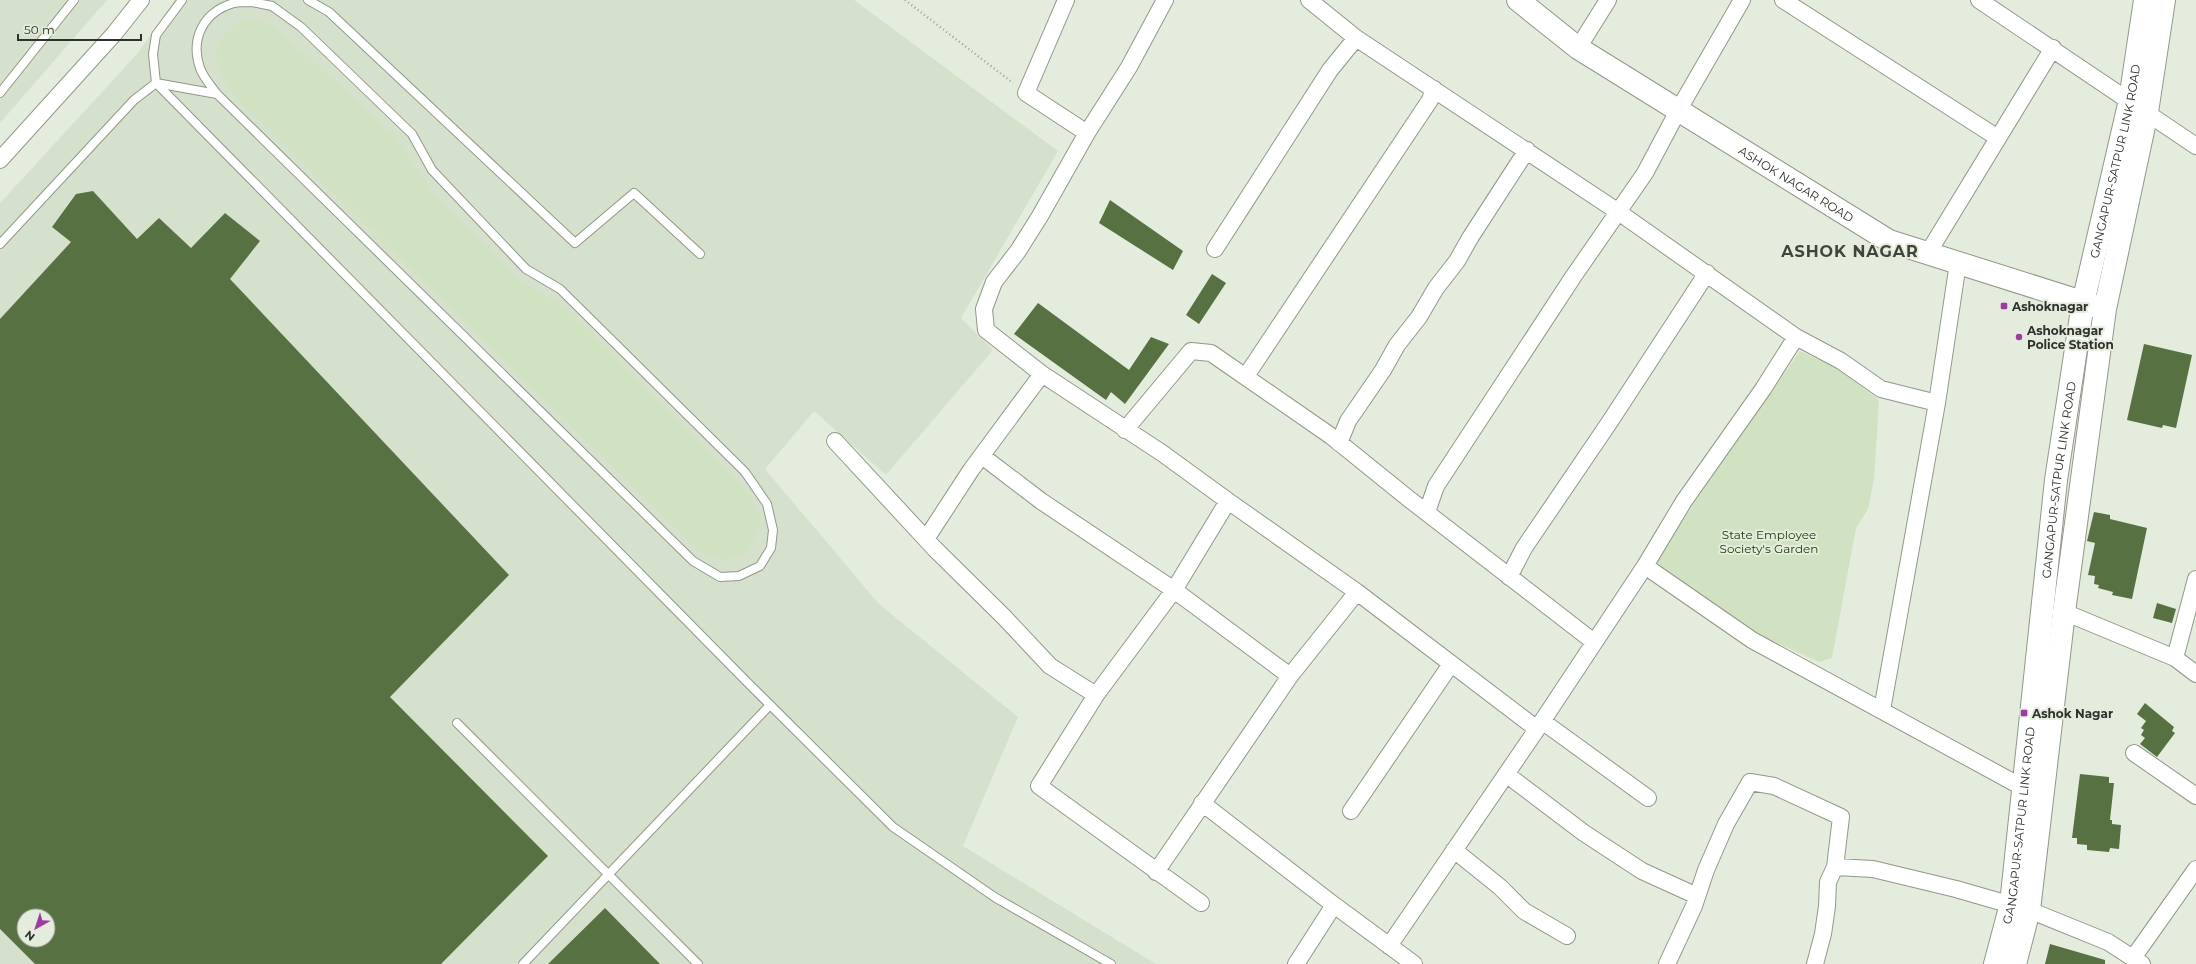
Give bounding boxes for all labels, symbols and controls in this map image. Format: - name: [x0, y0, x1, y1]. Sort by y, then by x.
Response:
- scale bar: [18, 16, 141, 42]
- text: 50 m: [24, 22, 55, 37]
- street label: GANGAPUR-SATPUR LINK ROAD: [2086, 63, 2143, 260]
- street label: ASHOK NAGAR ROAD: [1736, 142, 1857, 225]
- district label: ASHOK NAGAR: [1780, 242, 1919, 261]
- place label: Ashoknagar: [2011, 299, 2088, 314]
- marker: Ashoknagar: [1999, 301, 2009, 311]
- place label: Ashoknagar Police Station: [2026, 323, 2114, 352]
- marker: Ashoknagar Police Station: [2014, 332, 2024, 342]
- street label: GANGAPUR-SATPUR LINK ROAD: [2038, 380, 2078, 579]
- park label: State Employee Society's Garden: [1720, 527, 1818, 556]
- place label: Ashok Nagar: [2031, 706, 2113, 721]
- marker: Ashok Nagar: [2019, 708, 2029, 718]
- street label: GANGAPUR-SATPUR LINK ROAD: [1999, 726, 2037, 926]
- north arrow: [16, 908, 56, 948]
- text: N: [22, 928, 38, 944]

